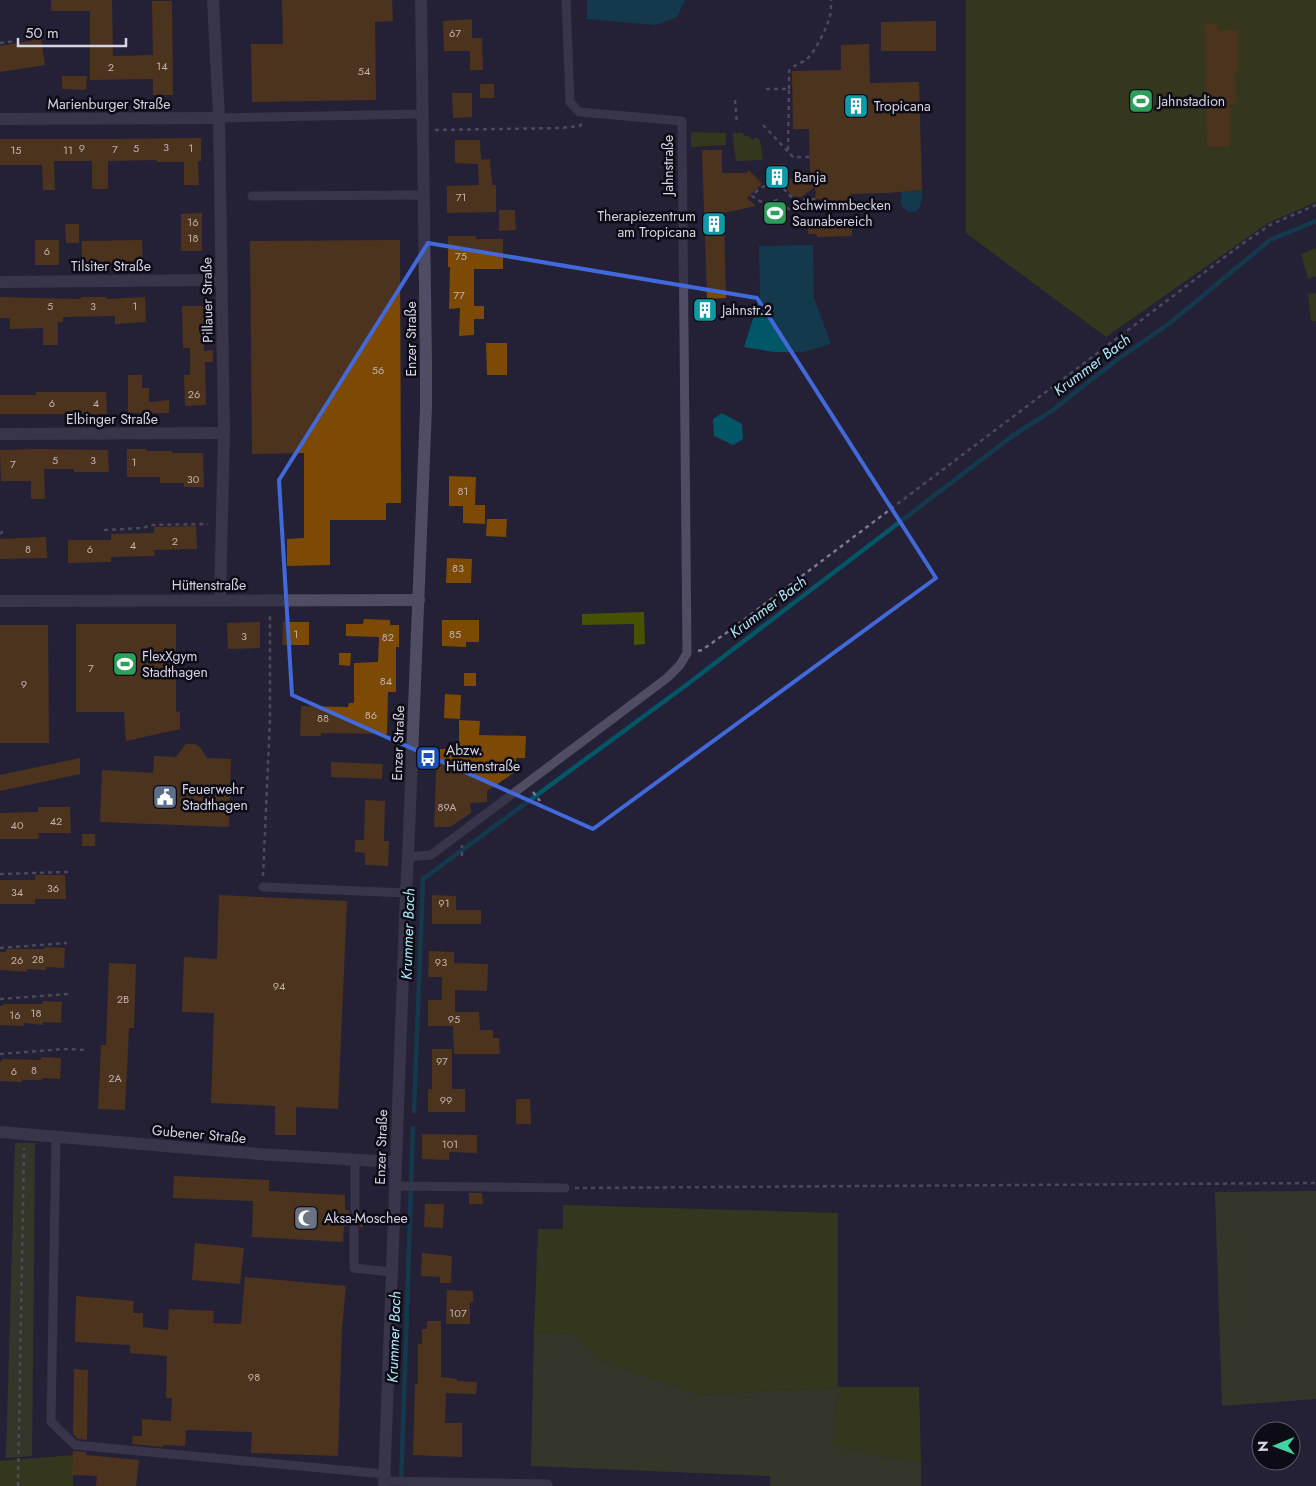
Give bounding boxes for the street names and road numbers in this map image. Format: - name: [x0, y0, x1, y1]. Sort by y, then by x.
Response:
- street label: Marienburger Straße: [48, 94, 170, 114]
- street label: Jahnstraße: [658, 135, 678, 197]
- street label: Tilsiter Straße: [71, 256, 151, 276]
- street label: Pillauer Straße: [196, 257, 218, 343]
- street label: Enzer Straße: [401, 301, 421, 377]
- street label: Elbinger Straße: [66, 409, 158, 429]
- street label: Hüttenstraße: [172, 575, 246, 595]
- street label: Enzer Straße: [387, 705, 409, 781]
- street label: Enzer Straße: [370, 1109, 392, 1185]
- street label: Gubener Straße: [151, 1120, 247, 1148]

